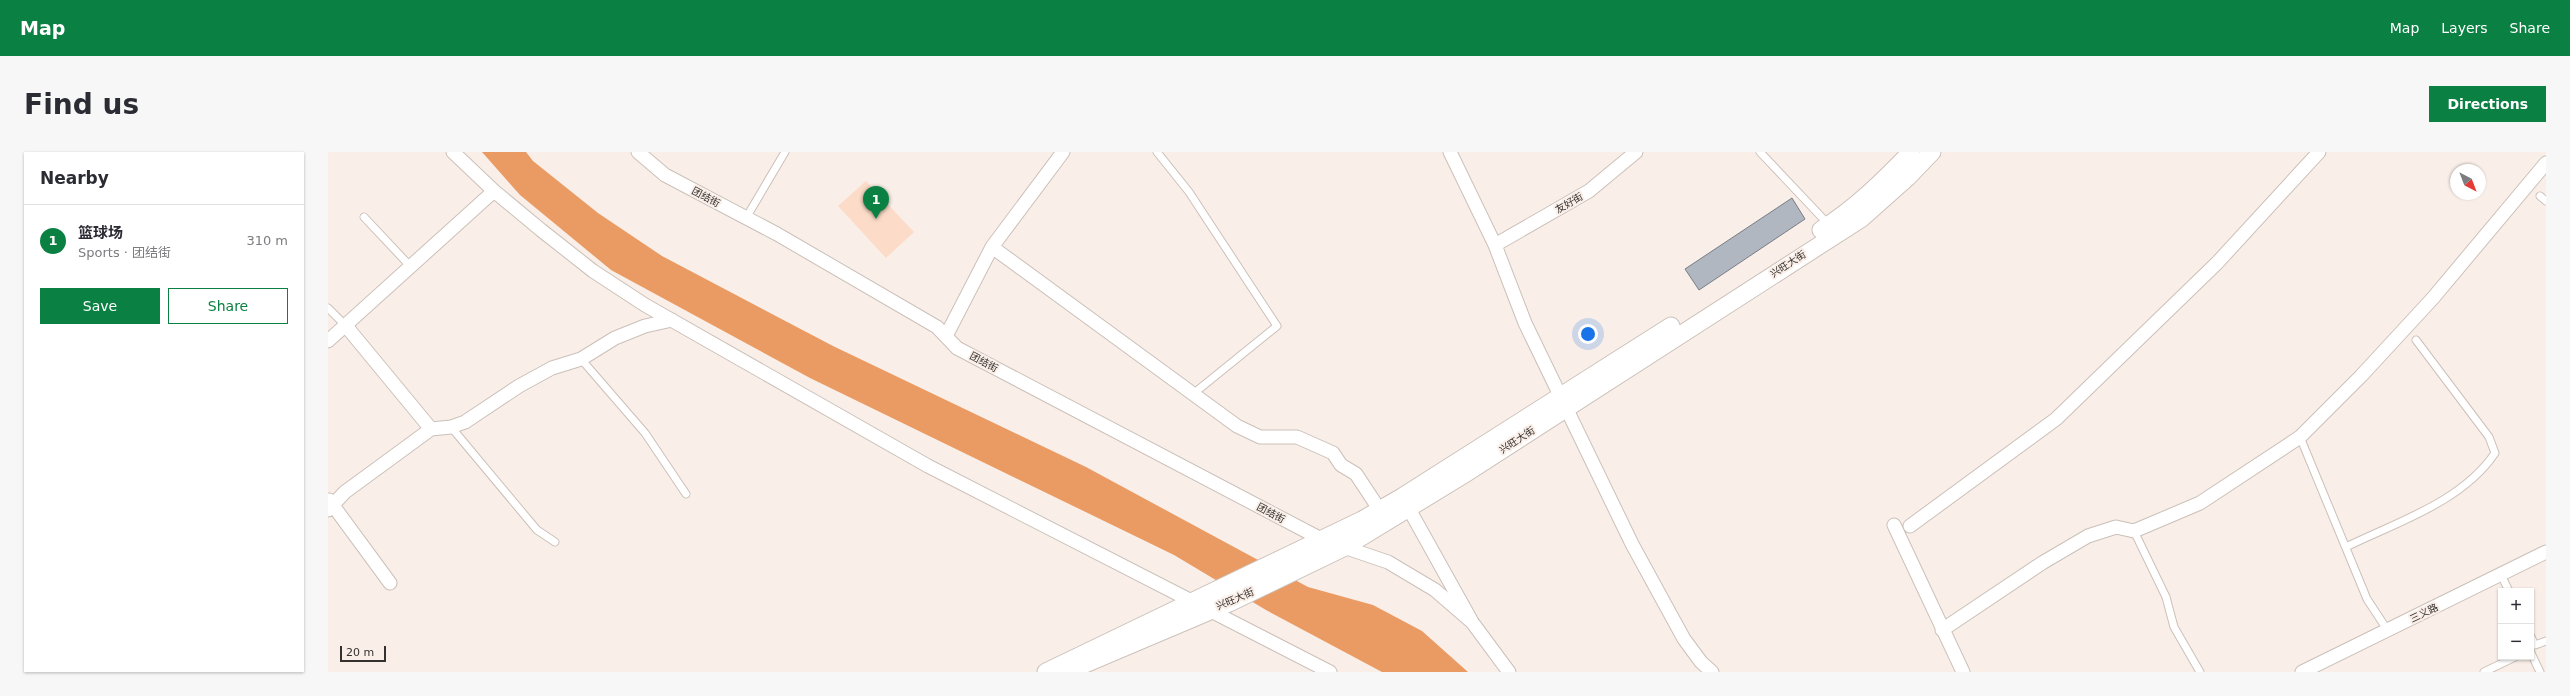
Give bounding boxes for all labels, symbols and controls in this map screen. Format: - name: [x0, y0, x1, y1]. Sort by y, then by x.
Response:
- text: Map: [20, 17, 65, 39]
- text: Map: [2390, 20, 2419, 36]
- text: Layers: [2441, 20, 2488, 36]
- text: Share: [2510, 20, 2550, 36]
- button: Directions: [2429, 86, 2546, 122]
- text: Find us: [24, 88, 139, 121]
- north arrow: [2450, 164, 2486, 200]
- text: Nearby: [40, 168, 109, 188]
- street label: 团结街: [690, 185, 722, 209]
- pin: 1: [863, 186, 889, 219]
- street label: 友好街: [1553, 191, 1585, 215]
- text: 篮球场: [78, 224, 123, 242]
- text: 1: [48, 233, 58, 248]
- text: 310 m: [246, 233, 288, 248]
- text: Sports · 团结街: [78, 245, 171, 260]
- street label: 兴旺大街: [1768, 248, 1808, 280]
- button: Save: [40, 288, 160, 324]
- button: Share: [168, 288, 288, 324]
- your location: [1578, 324, 1598, 344]
- street label: 团结街: [968, 350, 1000, 374]
- street label: 兴旺大街: [1497, 424, 1537, 456]
- street label: 团结街: [1255, 501, 1287, 525]
- street label: 兴旺大街: [1214, 586, 1256, 612]
- map controls: [2498, 588, 2534, 660]
- button: +: [2498, 588, 2534, 624]
- street label: 三义路: [2408, 601, 2440, 625]
- button: −: [2498, 624, 2534, 660]
- scale bar: [340, 644, 386, 663]
- text: 20 m: [346, 646, 374, 659]

